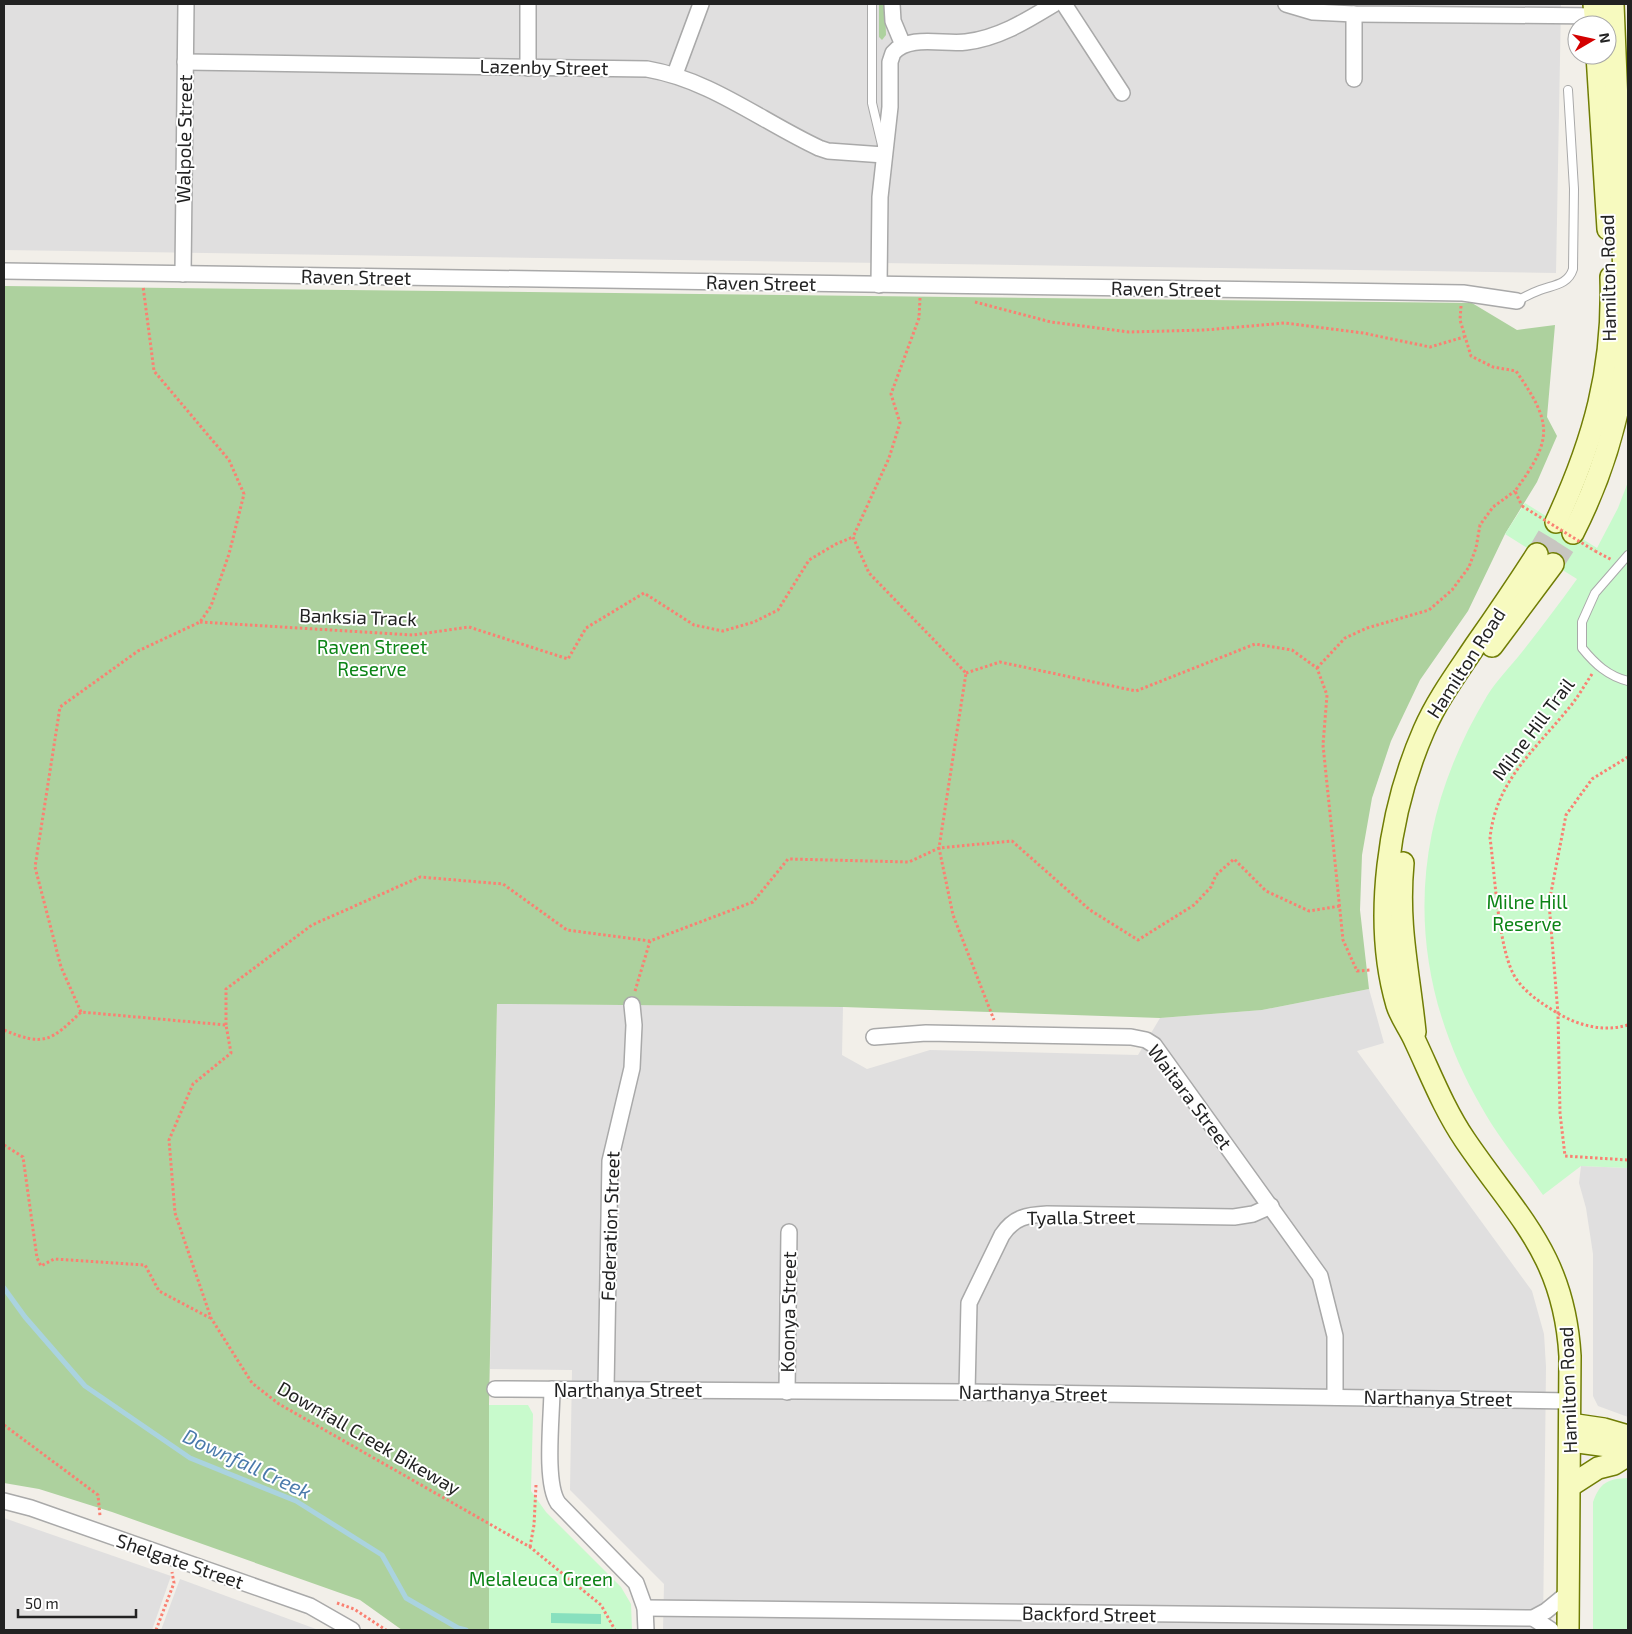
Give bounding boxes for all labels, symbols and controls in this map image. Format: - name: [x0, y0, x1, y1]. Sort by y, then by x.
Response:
- north arrow: [1567, 15, 1617, 65]
- text: N: [1596, 32, 1615, 44]
- street label: Lazenby Street: [480, 54, 608, 79]
- street label: Walpole Street: [171, 75, 196, 203]
- street label: Hamilton Road: [1595, 214, 1620, 342]
- street label: Raven Street: [301, 264, 411, 289]
- street label: Raven Street: [706, 270, 816, 295]
- street label: Raven Street: [1111, 276, 1221, 301]
- street label: Banksia Track: [299, 603, 418, 630]
- street label: Hamilton Road: [1421, 603, 1510, 722]
- park label: Raven Street Reserve: [317, 635, 427, 680]
- street label: Milne Hill Trail: [1487, 673, 1579, 784]
- park label: Milne Hill Reserve: [1486, 890, 1568, 935]
- street label: Waitara Street: [1143, 1040, 1237, 1154]
- street label: Federation Street: [595, 1151, 624, 1301]
- street label: Tyalla Street: [1026, 1204, 1136, 1229]
- street label: Koonya Street: [775, 1251, 800, 1373]
- street label: Hamilton Road: [1554, 1326, 1581, 1454]
- street label: Downfall Creek Bikeway: [274, 1376, 465, 1499]
- street label: Narthanya Street: [554, 1378, 702, 1401]
- street label: Narthanya Street: [959, 1380, 1108, 1405]
- street label: Narthanya Street: [1364, 1385, 1513, 1410]
- water label: Downfall Creek: [180, 1423, 315, 1503]
- street label: Shelgate Street: [114, 1528, 247, 1593]
- park label: Melaleuca Green: [469, 1567, 613, 1590]
- scale bar: [18, 1586, 135, 1618]
- text: 50 m: [25, 1594, 59, 1612]
- street label: Backford Street: [1022, 1601, 1156, 1626]

